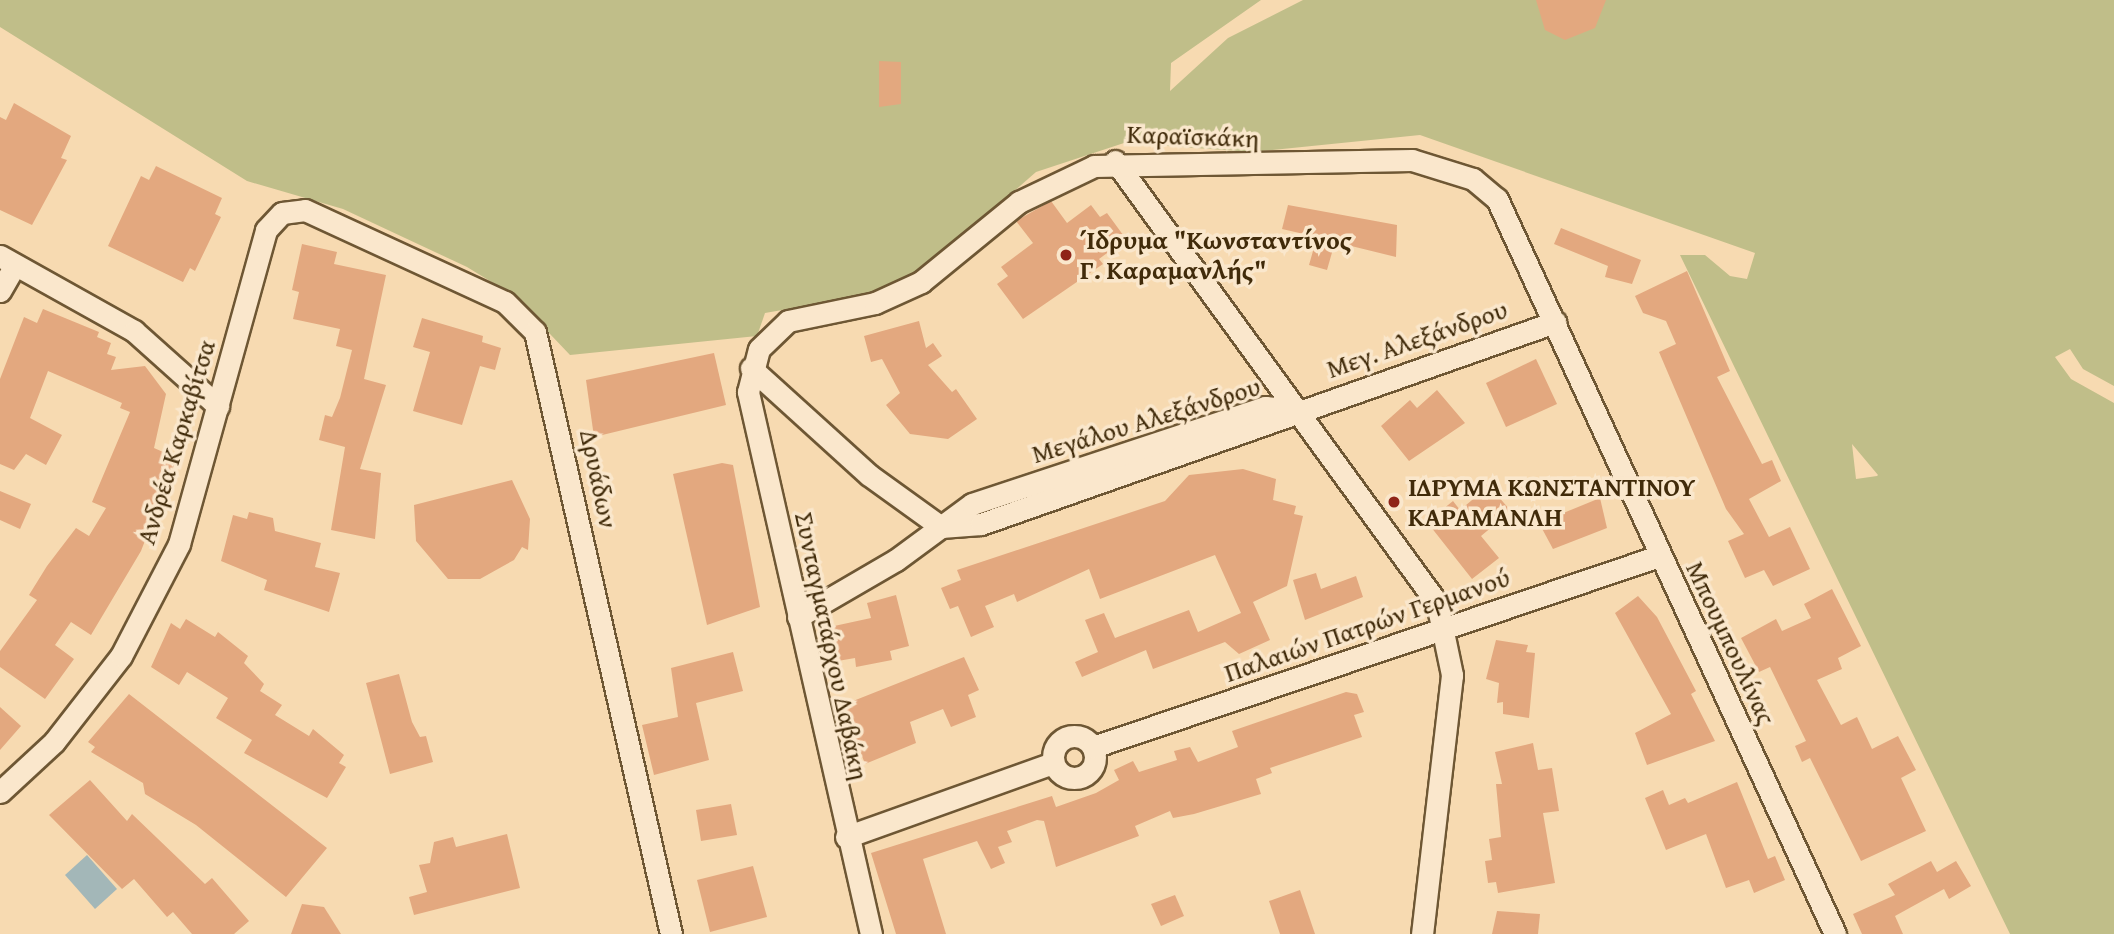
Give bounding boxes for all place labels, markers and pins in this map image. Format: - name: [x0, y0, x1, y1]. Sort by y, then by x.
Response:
- place label: Ίδρυμα "Κωνσταντίνος Γ. Καραμανλής": [1080, 224, 1352, 286]
- marker: Ίδρυμα "Κωνσταντίνος Γ. Καραμανλής": [1058, 247, 1074, 263]
- place label: ΙΔΡΥΜΑ ΚΩΝΣΤΑΝΤΙΝΟΥ ΚΑΡΑΜΑΝΛΗ: [1408, 471, 1695, 532]
- marker: ΙΔΡΥΜΑ ΚΩΝΣΤΑΝΤΙΝΟΥ ΚΑΡΑΜΑΝΛΗ: [1386, 494, 1402, 510]

